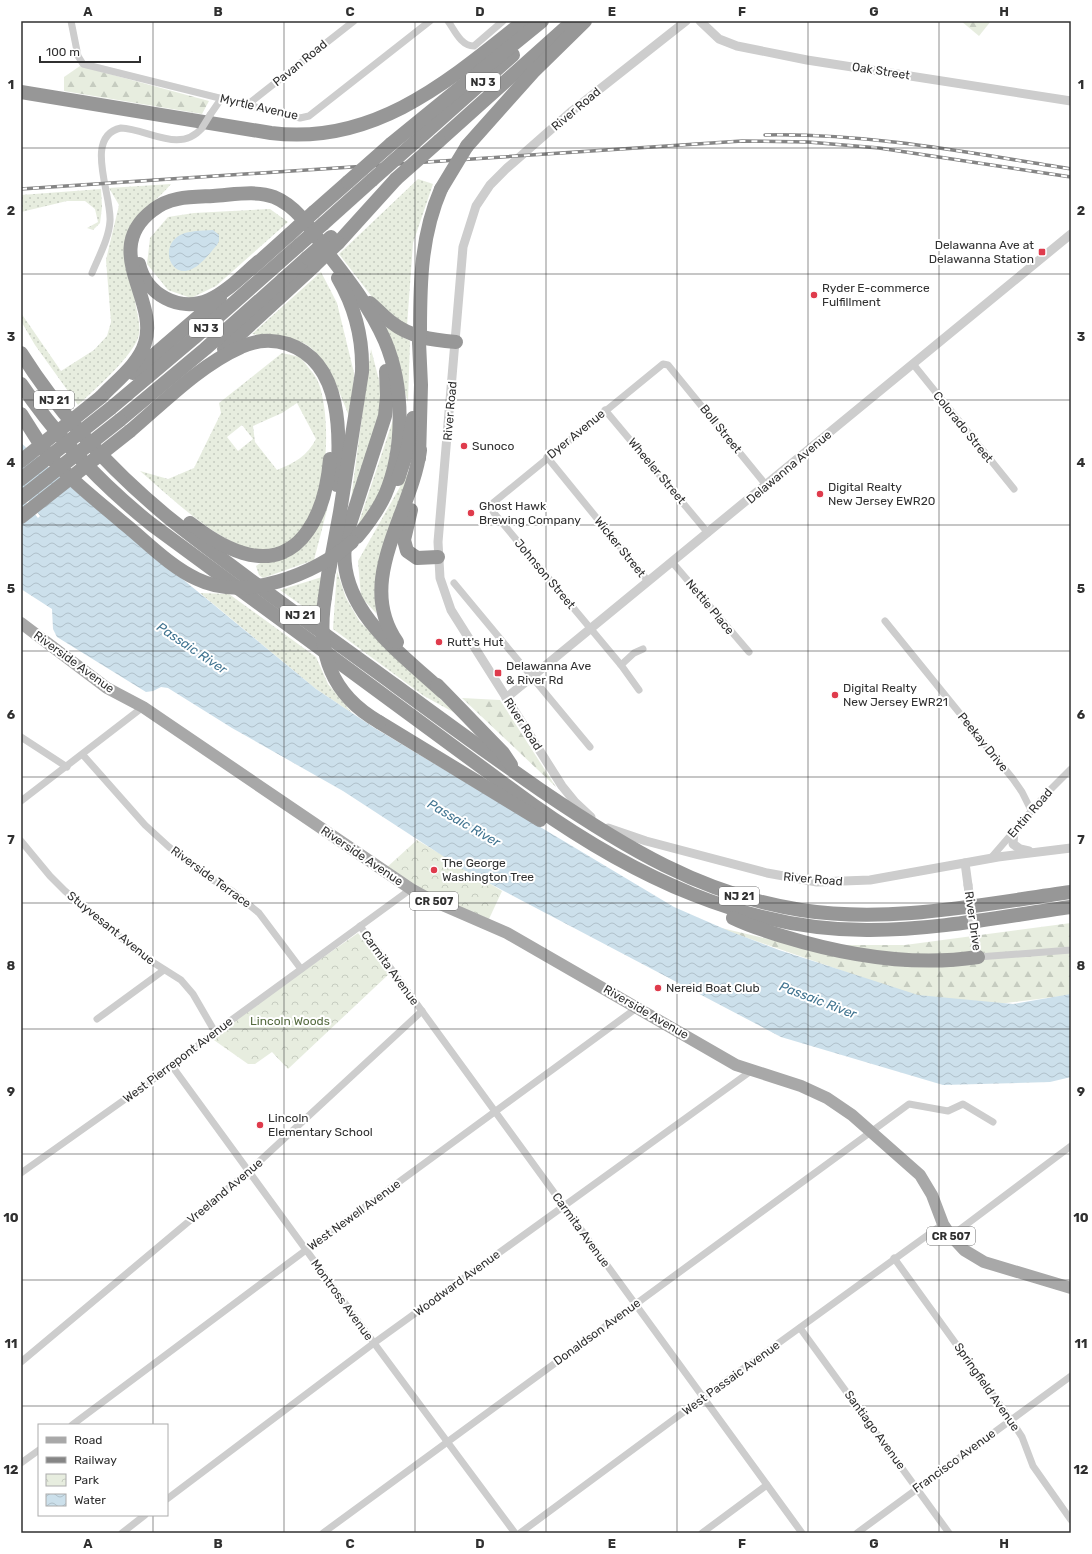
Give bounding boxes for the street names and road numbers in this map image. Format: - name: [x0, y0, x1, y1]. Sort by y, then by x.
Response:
- street label: Pavan Road: [270, 37, 330, 89]
- street label: Oak Street: [851, 60, 911, 83]
- road number: NJ 3: [466, 73, 500, 91]
- street label: River Road: [549, 84, 603, 134]
- street label: Myrtle Avenue: [219, 91, 300, 123]
- road number: NJ 3: [189, 319, 223, 337]
- street label: River Road: [440, 381, 460, 441]
- street label: Colorado Street: [930, 389, 996, 466]
- road number: NJ 21: [34, 391, 74, 409]
- street label: Boll Street: [697, 402, 745, 456]
- street label: Dyer Avenue: [544, 406, 608, 462]
- street label: Delawanna Avenue: [744, 427, 834, 507]
- street label: Wheeler Street: [625, 435, 689, 507]
- street label: Wicker Street: [591, 514, 649, 580]
- street label: Johnson Street: [512, 536, 579, 612]
- street label: Nettie Place: [683, 577, 737, 638]
- road number: NJ 21: [280, 606, 320, 624]
- street label: Riverside Avenue: [31, 628, 117, 696]
- street label: River Road: [501, 695, 545, 753]
- street label: Peekay Drive: [955, 710, 1011, 774]
- street label: Entin Road: [1005, 785, 1055, 841]
- street label: Riverside Avenue: [318, 823, 406, 889]
- street label: Riverside Terrace: [168, 843, 254, 911]
- street label: River Road: [783, 869, 843, 889]
- road number: NJ 21: [719, 887, 759, 905]
- street label: Stuyvesant Avenue: [64, 888, 158, 968]
- street label: River Drive: [962, 890, 984, 952]
- road number: CR 507: [410, 892, 458, 910]
- street label: Carmita Avenue: [358, 928, 422, 1008]
- street label: Riverside Avenue: [601, 982, 691, 1042]
- street label: West Pierrepont Avenue: [120, 1014, 236, 1106]
- street label: Vreeland Avenue: [185, 1155, 266, 1227]
- street label: West Newell Avenue: [305, 1176, 403, 1253]
- street label: Carmita Avenue: [549, 1190, 613, 1270]
- road number: CR 507: [927, 1227, 975, 1245]
- street label: Woodward Avenue: [411, 1247, 503, 1319]
- street label: Montross Avenue: [308, 1257, 376, 1343]
- street label: Donaldson Avenue: [551, 1296, 643, 1368]
- street label: West Passaic Avenue: [680, 1338, 783, 1418]
- street label: Springfield Avenue: [951, 1340, 1023, 1434]
- street label: Santiago Avenue: [842, 1388, 909, 1472]
- street label: Francisco Avenue: [910, 1426, 998, 1496]

